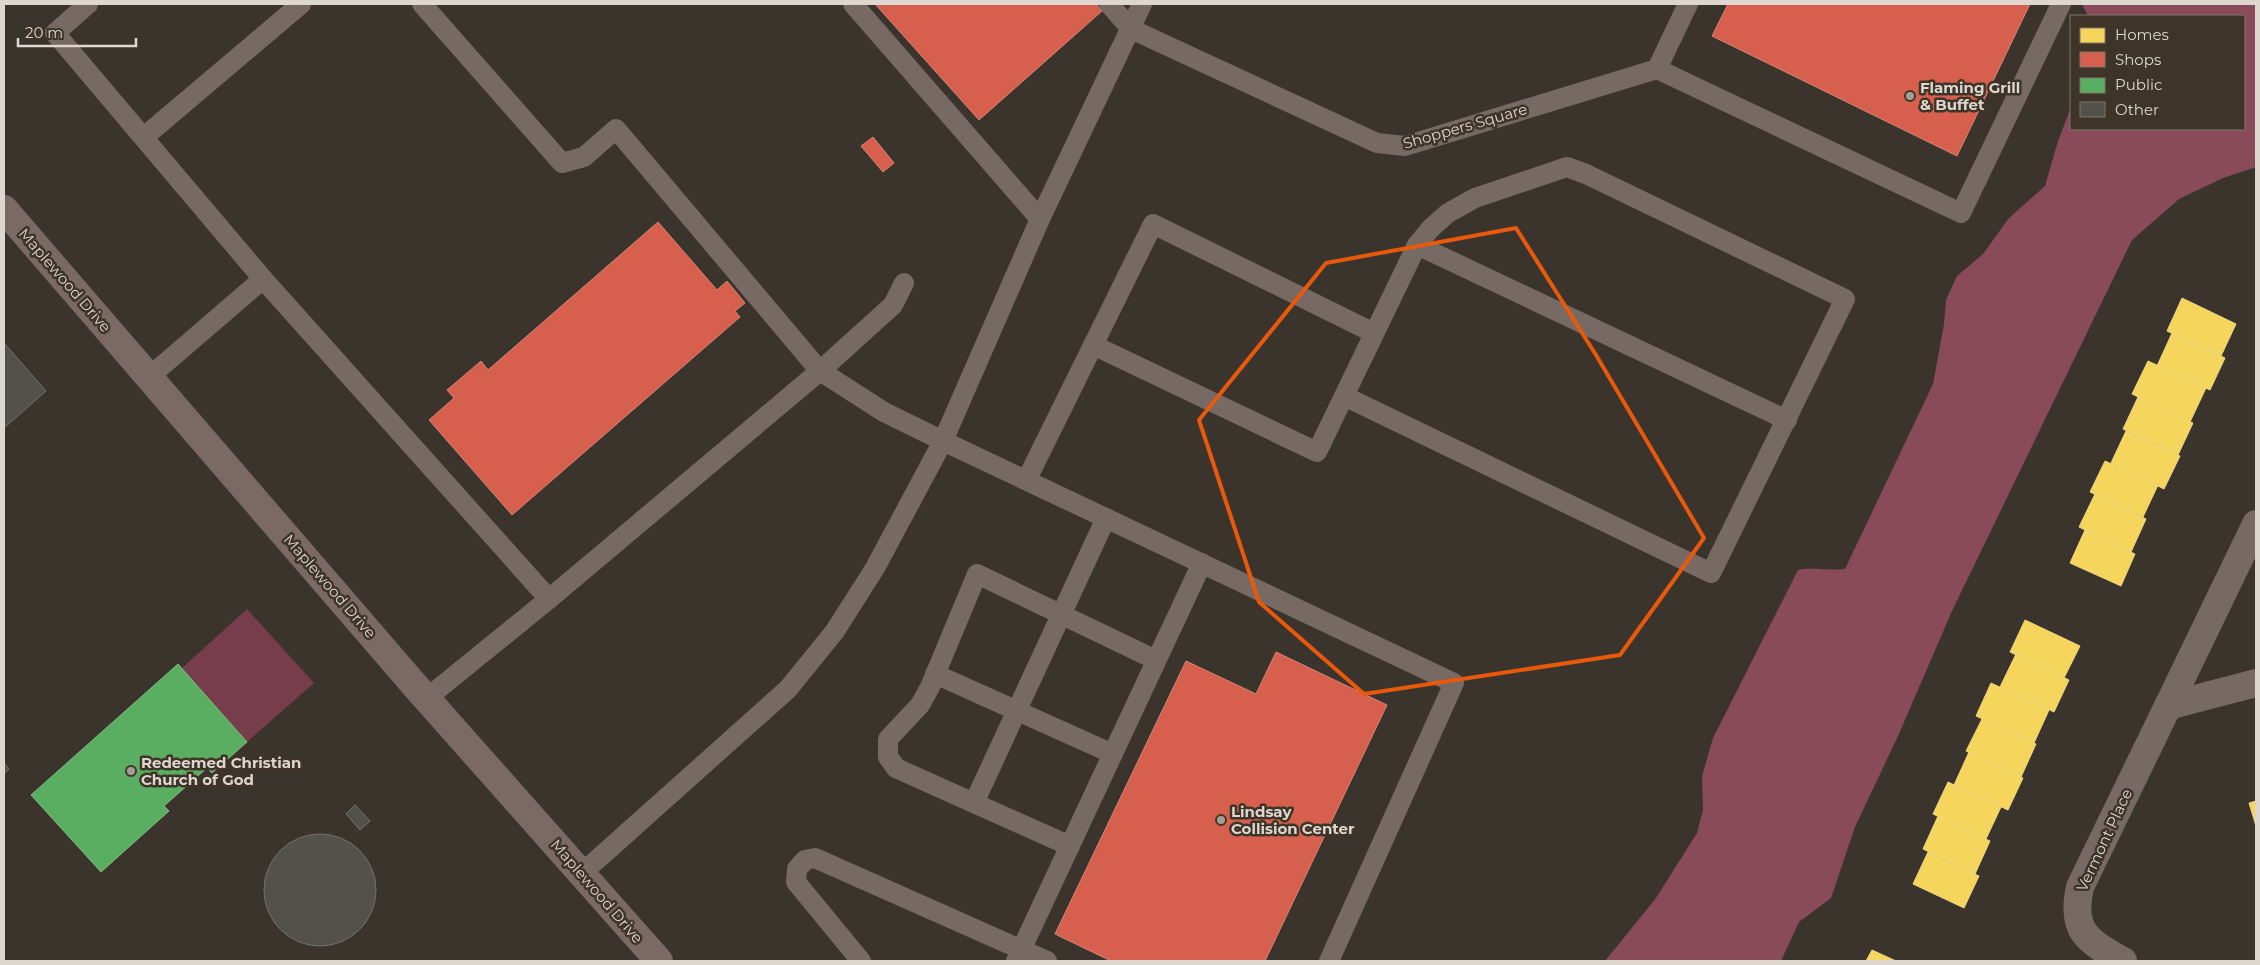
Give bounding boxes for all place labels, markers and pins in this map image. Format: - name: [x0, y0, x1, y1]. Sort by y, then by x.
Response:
- place label: Flaming Grill & Buffet: [1920, 78, 2020, 114]
- marker: Flaming Grill & Buffet: [1904, 90, 1916, 102]
- place label: Redeemed Christian Church of God: [141, 753, 301, 789]
- marker: Redeemed Christian Church of God: [125, 765, 137, 777]
- place label: Lindsay Collision Center: [1231, 802, 1355, 838]
- marker: Lindsay Collision Center: [1215, 814, 1227, 826]

